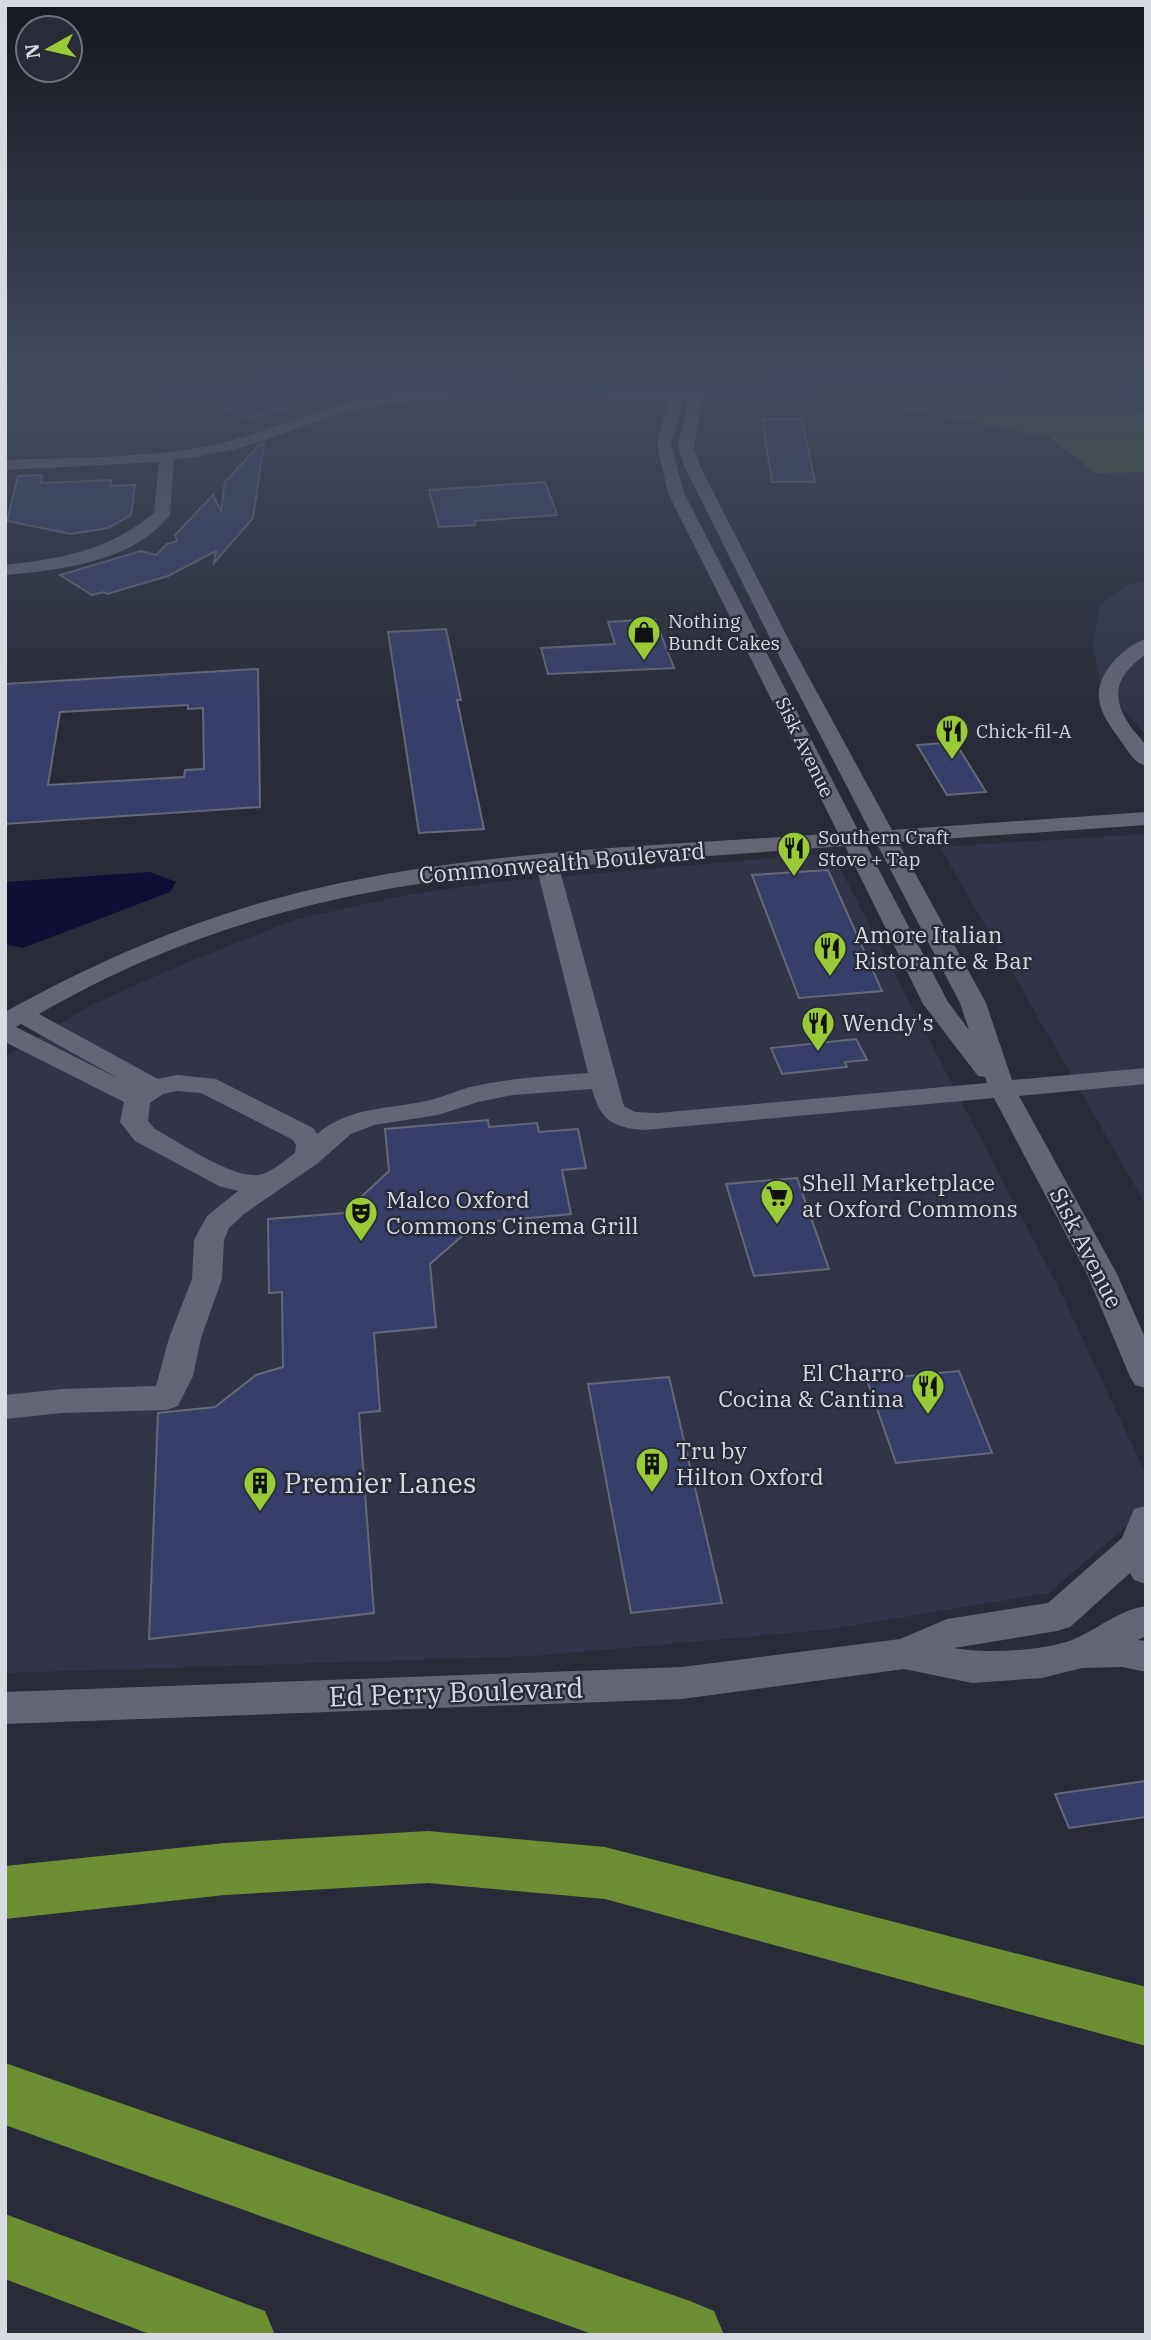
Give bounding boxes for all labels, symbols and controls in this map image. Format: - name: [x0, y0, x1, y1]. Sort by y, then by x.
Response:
- north arrow: [14, 14, 84, 84]
- text: N: [19, 42, 45, 60]
- place label: Nothing Bundt Cakes: [668, 609, 780, 655]
- shop icon: Nothing Bundt Cakes: [625, 613, 663, 662]
- street label: Sisk Avenue: [770, 693, 840, 801]
- restaurant icon: Chick-fil-A: [933, 712, 971, 761]
- place label: Chick-fil-A: [976, 719, 1072, 743]
- place label: Southern Craft Stove + Tap: [818, 825, 950, 871]
- restaurant icon: Southern Craft Stove + Tap: [775, 829, 813, 878]
- street label: Commonwealth Boulevard: [418, 835, 706, 889]
- place label: Amore Italian Ristorante & Bar: [854, 919, 1032, 975]
- restaurant icon: Amore Italian Ristorante & Bar: [811, 929, 849, 978]
- restaurant icon: Wendy's: [799, 1004, 837, 1053]
- place label: Wendy's: [842, 1007, 934, 1037]
- place label: Shell Marketplace at Oxford Commons: [802, 1167, 1018, 1223]
- supermarket icon: Shell Marketplace at Oxford Commons: [758, 1177, 796, 1226]
- street label: Sisk Avenue: [1044, 1182, 1130, 1313]
- place label: Malco Oxford Commons Cinema Grill: [386, 1184, 639, 1240]
- theatre icon: Malco Oxford Commons Cinema Grill: [342, 1194, 380, 1243]
- place label: El Charro Cocina & Cantina: [718, 1357, 904, 1413]
- restaurant icon: El Charro Cocina & Cantina: [909, 1367, 947, 1416]
- place label: Tru by Hilton Oxford: [676, 1435, 824, 1491]
- building icon: Tru by Hilton Oxford: [633, 1445, 671, 1494]
- building icon: Premier Lanes: [241, 1464, 279, 1513]
- place label: Premier Lanes: [284, 1464, 477, 1501]
- street label: Ed Perry Boulevard: [328, 1669, 584, 1714]

